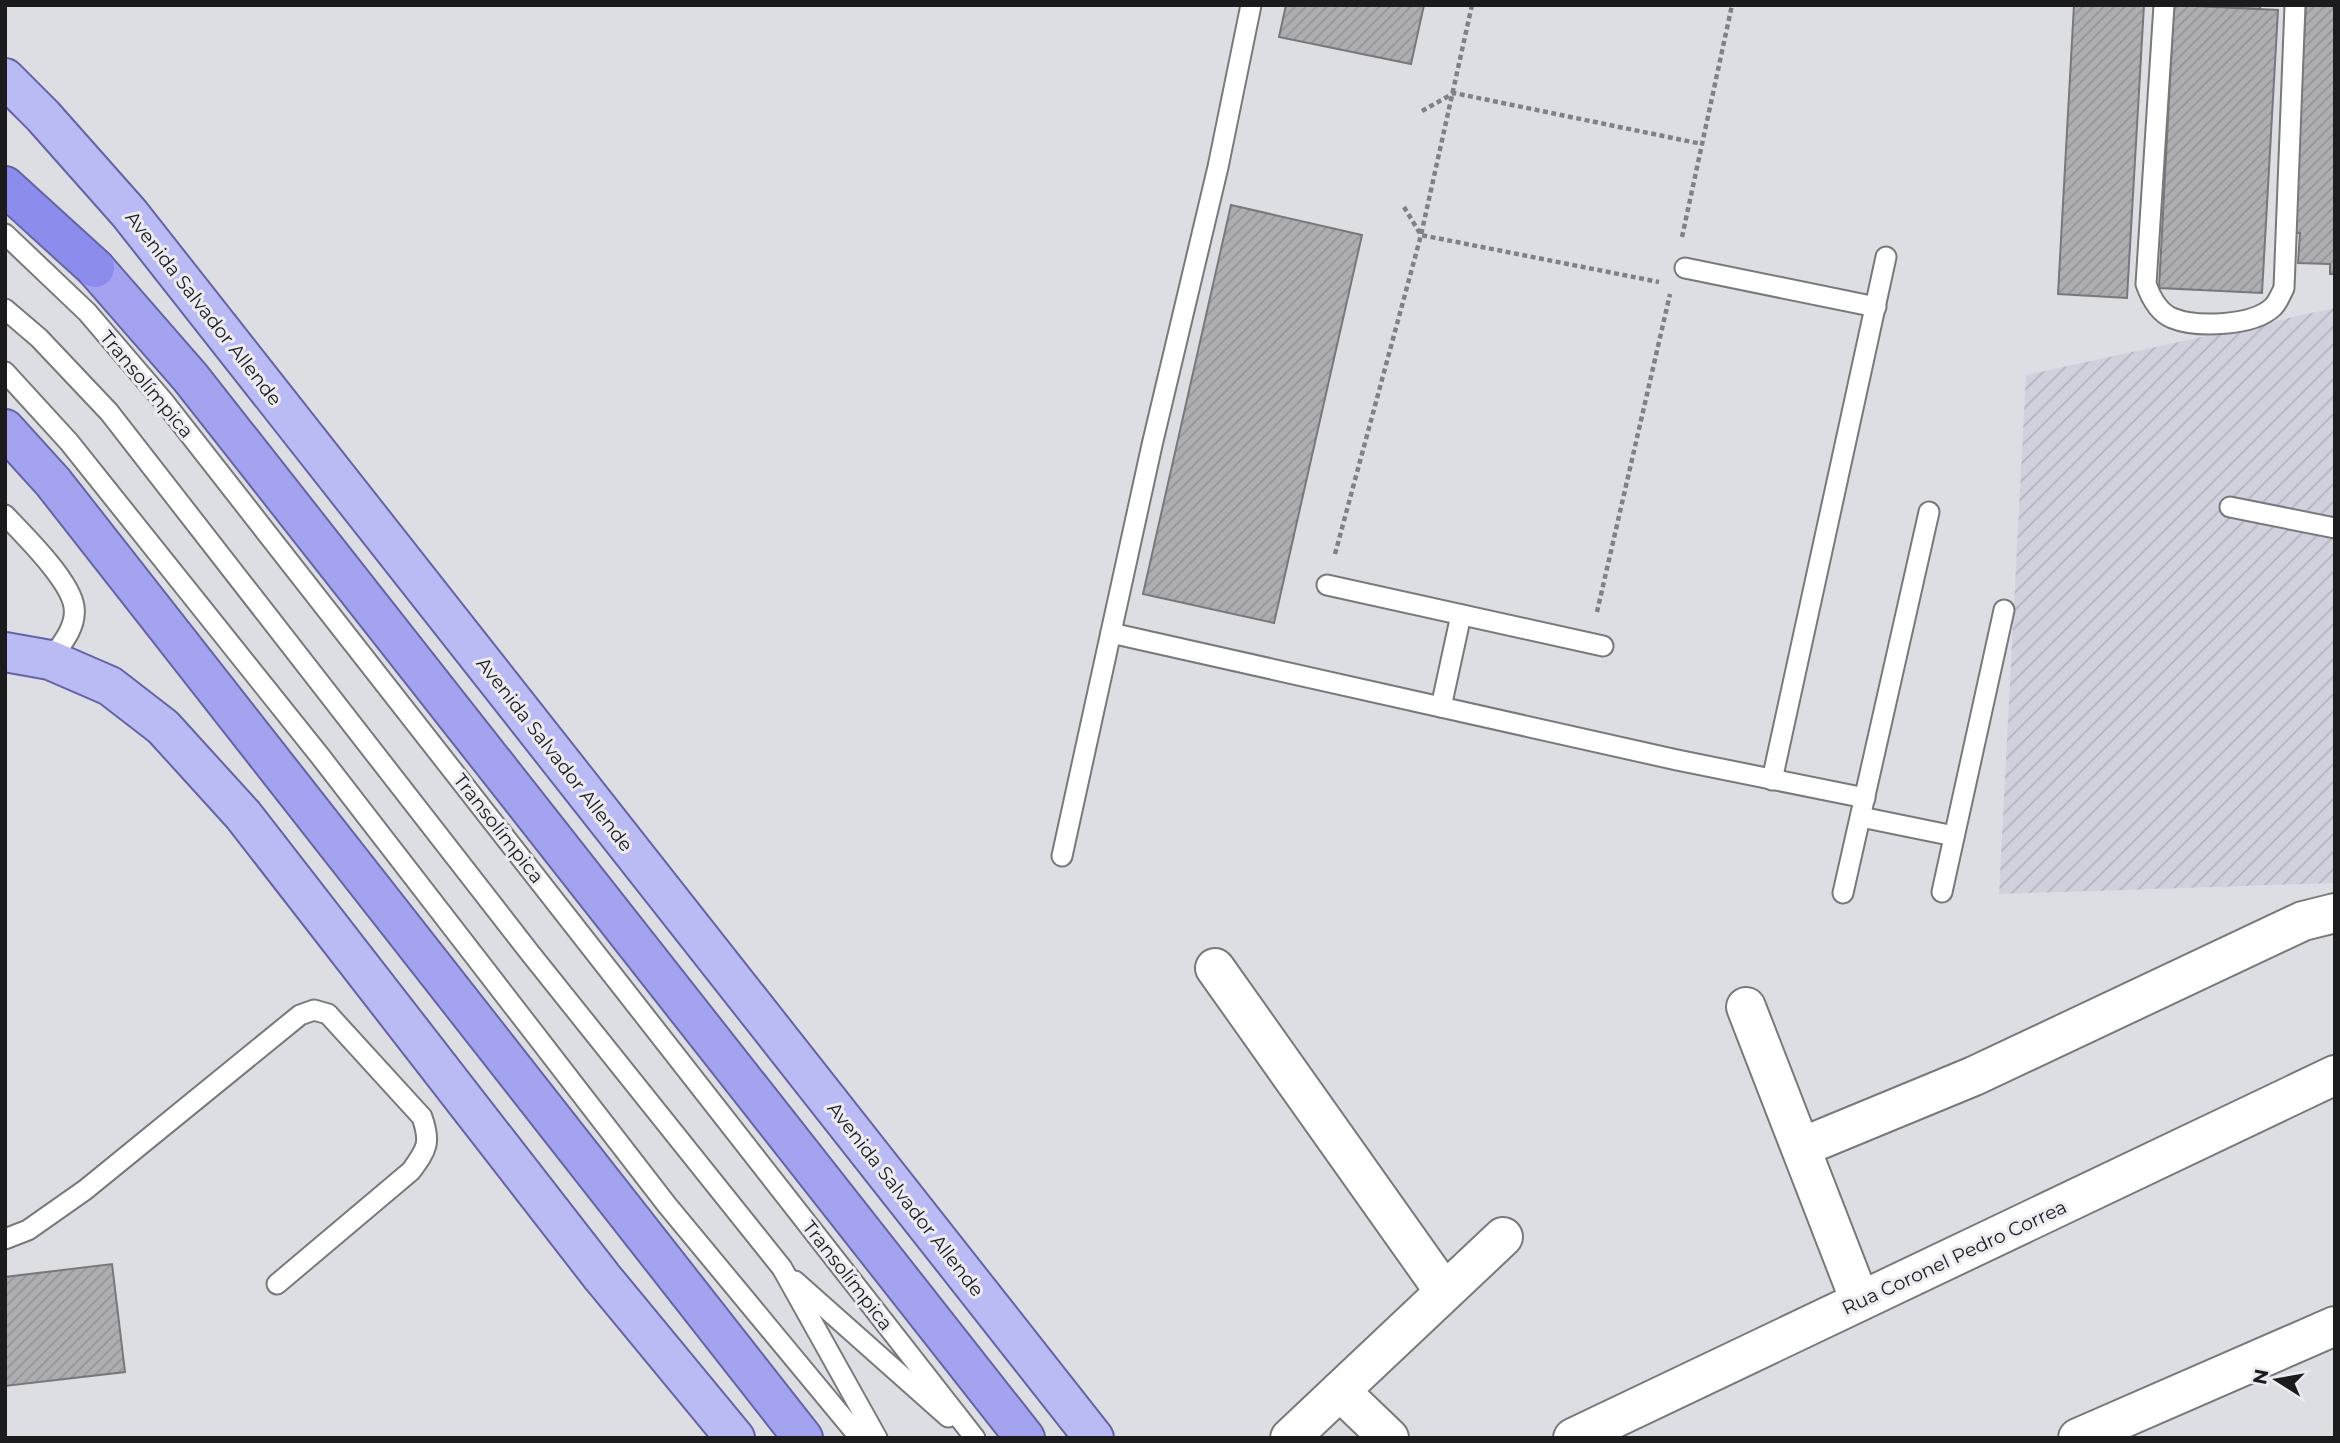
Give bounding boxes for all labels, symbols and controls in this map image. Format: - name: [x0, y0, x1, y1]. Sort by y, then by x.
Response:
- street label: Avenida Salvador Allende: [120, 206, 287, 410]
- street label: Transolímpica: [95, 326, 198, 443]
- street label: Avenida Salvador Allende: [471, 652, 638, 856]
- street label: Transolímpica: [449, 769, 549, 888]
- street label: Avenida Salvador Allende: [822, 1097, 989, 1301]
- street label: Rua Coronel Pedro Correa: [1838, 1195, 2070, 1320]
- street label: Transolímpica: [798, 1216, 898, 1335]
- north arrow: [2242, 1345, 2312, 1415]
- text: N: [2248, 1367, 2274, 1387]

